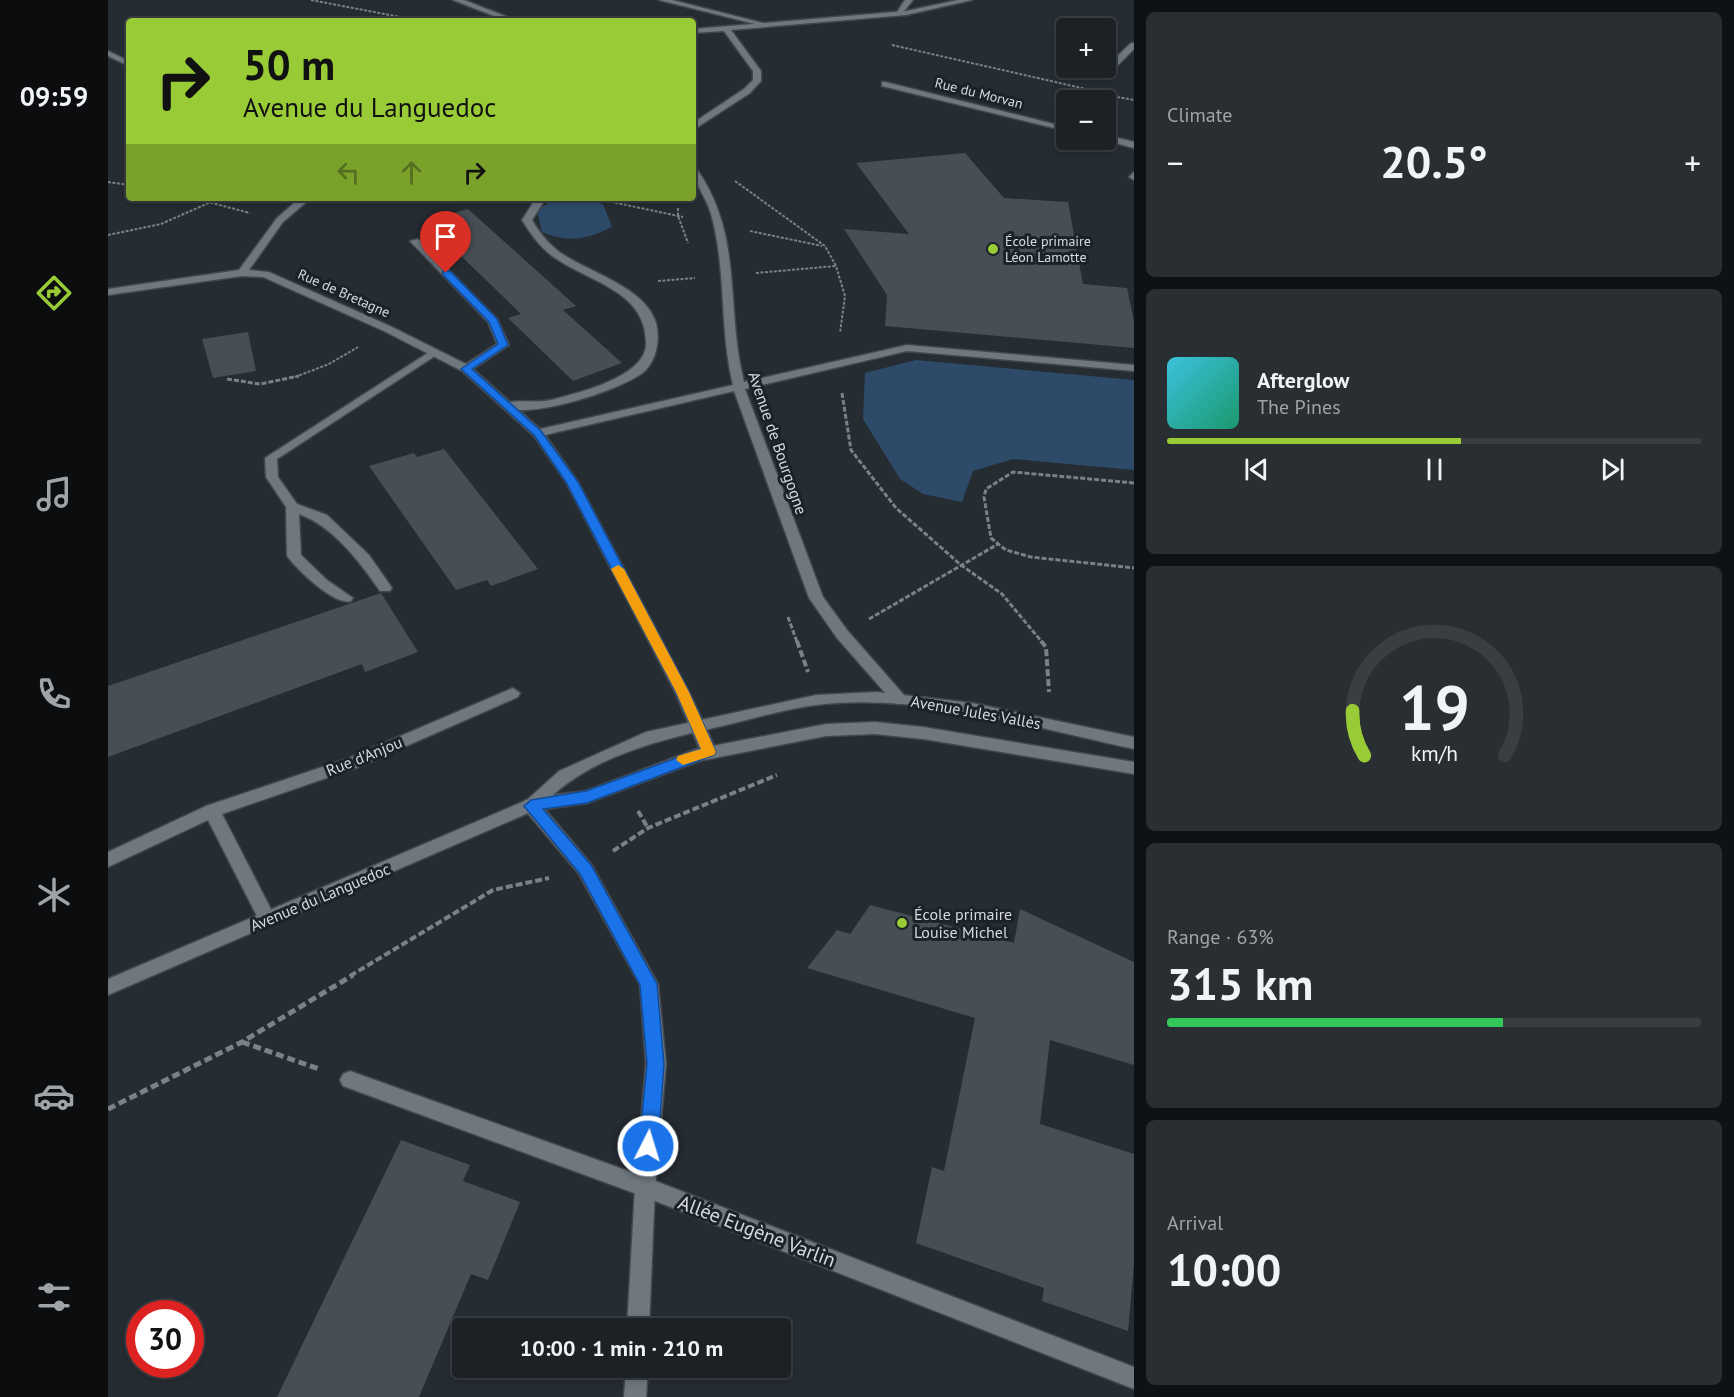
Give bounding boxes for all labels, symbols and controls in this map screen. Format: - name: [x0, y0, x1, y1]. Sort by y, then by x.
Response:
- map controls: [1056, 18, 1116, 150]
- button: +: [1056, 18, 1116, 78]
- text: 50 m: [243, 37, 335, 92]
- icon: right: [144, 42, 222, 120]
- street label: Rue du Morvan: [933, 73, 1025, 113]
- text: 09:59: [20, 79, 88, 113]
- text: Avenue du Languedoc: [243, 90, 496, 124]
- button: −: [1056, 90, 1116, 150]
- text: Climate: [1167, 102, 1233, 128]
- text: 20.5°: [1380, 132, 1488, 190]
- text: −: [1167, 141, 1184, 184]
- text: +: [1684, 141, 1701, 184]
- icon: left: [332, 156, 365, 189]
- icon: ahead: [395, 156, 428, 189]
- icon: right: [458, 156, 491, 189]
- pin: [420, 211, 471, 273]
- icon: arrive: [429, 220, 462, 253]
- place label: École primaire Léon Lamotte: [1005, 232, 1091, 266]
- marker: École primaire Léon Lamotte: [986, 242, 1000, 256]
- street label: Rue de Bretagne: [295, 265, 393, 321]
- icon: directions: [33, 272, 75, 314]
- text: Afterglow: [1257, 366, 1349, 394]
- street label: Avenue de Bourgogne: [744, 369, 812, 517]
- text: The Pines: [1257, 394, 1341, 420]
- icon: previous: [1240, 453, 1273, 486]
- icon: pause: [1418, 453, 1451, 486]
- icon: next: [1596, 453, 1629, 486]
- icon: music: [33, 473, 75, 515]
- text: 19: [1399, 666, 1469, 747]
- icon: phone: [33, 673, 75, 715]
- street label: Avenue Jules Vallès: [910, 691, 1043, 733]
- street label: Rue d'Anjou: [323, 732, 405, 780]
- text: km/h: [1410, 739, 1457, 767]
- street label: Avenue du Languedoc: [247, 858, 393, 936]
- icon: climate: [33, 874, 75, 916]
- place label: École primaire Louise Michel: [914, 904, 1012, 942]
- marker: École primaire Louise Michel: [895, 916, 909, 930]
- text: Range · 63%: [1167, 924, 1274, 950]
- text: 315 km: [1167, 954, 1313, 1012]
- icon: car: [33, 1075, 75, 1117]
- position arrow: [616, 1114, 680, 1178]
- street label: Allée Eugène Varlin: [675, 1189, 839, 1273]
- text: Arrival: [1167, 1210, 1223, 1236]
- text: 10:00: [1167, 1240, 1281, 1298]
- icon: filters: [33, 1276, 75, 1318]
- speed limit sign: 30: [126, 1300, 204, 1378]
- text: 10:00 · 1 min · 210 m: [520, 1334, 723, 1362]

